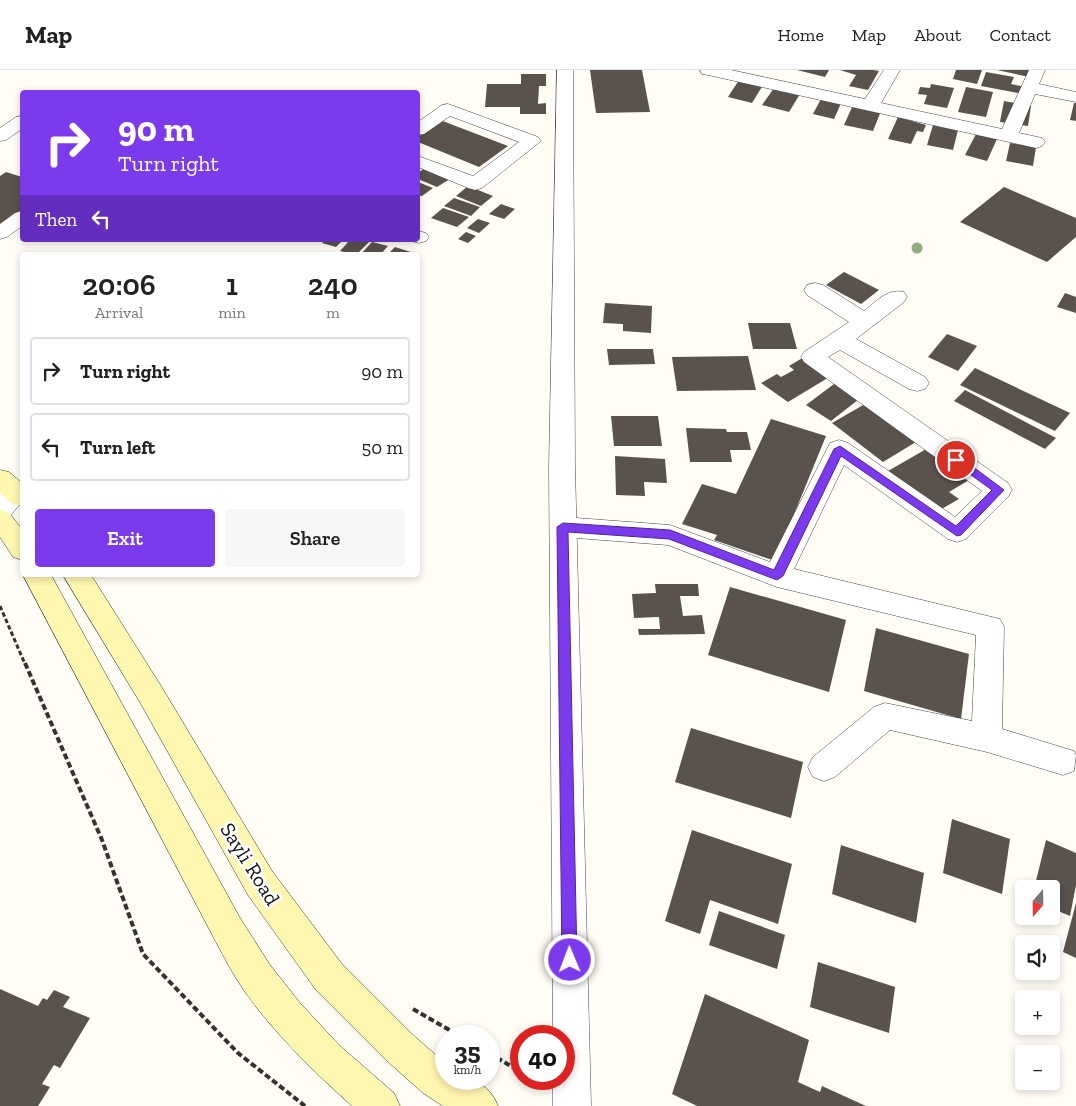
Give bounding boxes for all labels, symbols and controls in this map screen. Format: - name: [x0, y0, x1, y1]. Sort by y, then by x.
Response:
- text: Map: [25, 20, 72, 49]
- text: Home: [777, 24, 824, 46]
- text: Map: [852, 24, 886, 46]
- text: About: [914, 24, 961, 46]
- text: Contact: [989, 24, 1051, 46]
- text: 90 m: [118, 108, 194, 150]
- icon: right: [35, 110, 100, 175]
- text: Turn right: [118, 150, 219, 177]
- icon: left: [87, 205, 115, 233]
- text: Then: [35, 208, 77, 231]
- text: 20:06: [82, 267, 156, 303]
- text: 1: [226, 267, 238, 303]
- text: 240: [308, 267, 358, 303]
- text: Arrival: [95, 303, 143, 322]
- text: min: [218, 303, 246, 322]
- text: m: [326, 303, 340, 322]
- icon: right: [37, 357, 65, 385]
- text: Turn right: [80, 360, 170, 383]
- text: 90 m: [361, 360, 403, 383]
- icon: left: [37, 433, 65, 461]
- text: Turn left: [80, 436, 155, 459]
- text: 50 m: [362, 436, 403, 459]
- pin: [935, 439, 977, 481]
- icon: arrive: [942, 446, 970, 474]
- button: Exit: [35, 509, 215, 567]
- button: Share: [225, 509, 405, 567]
- street label: Sayli Road: [215, 818, 286, 910]
- north arrow: [1015, 880, 1060, 925]
- map controls: [1015, 880, 1060, 1090]
- position arrow: [543, 933, 595, 985]
- button: sound: [1015, 935, 1060, 980]
- button: +: [1015, 990, 1060, 1035]
- speed limit sign: 40: [510, 1025, 575, 1090]
- text: 35: [454, 1036, 481, 1066]
- button: −: [1015, 1045, 1060, 1090]
- text: km/h: [454, 1063, 481, 1077]

